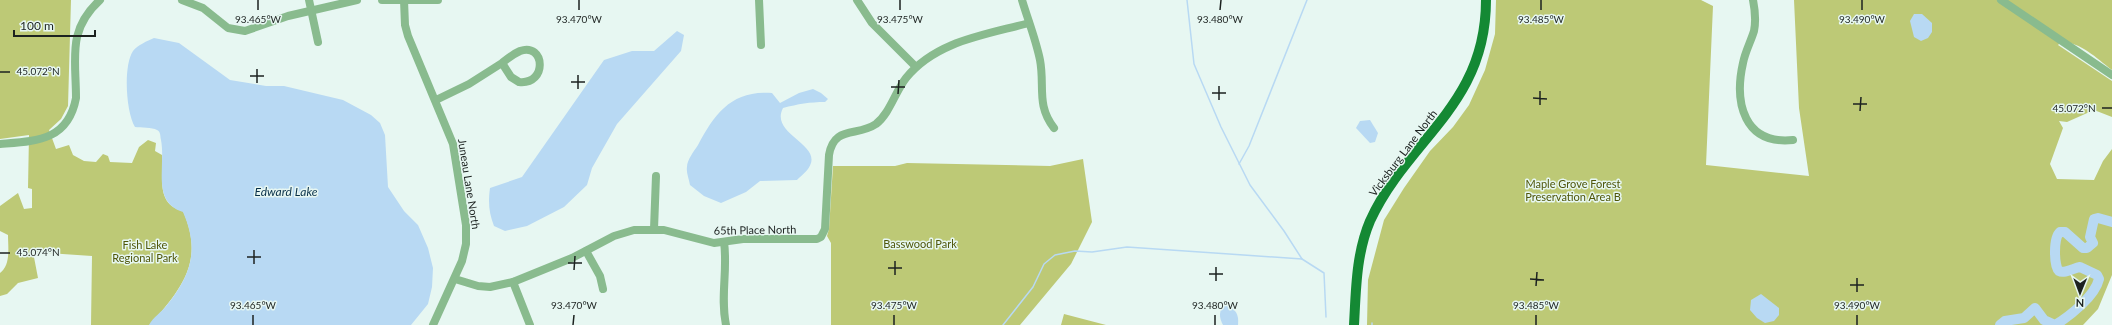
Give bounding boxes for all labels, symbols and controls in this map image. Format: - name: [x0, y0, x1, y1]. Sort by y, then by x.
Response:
- scale bar: [14, 12, 95, 38]
- text: 93.465°W: [235, 13, 282, 25]
- text: 93.470°W: [556, 13, 603, 25]
- text: 93.475°W: [877, 13, 924, 25]
- text: 93.480°W: [1197, 13, 1244, 25]
- text: 93.485°W: [1518, 13, 1565, 25]
- text: 93.490°W: [1839, 13, 1886, 25]
- text: 100 m: [20, 18, 54, 33]
- text: 45.072°N: [16, 65, 60, 77]
- text: 45.072°N: [2052, 102, 2096, 114]
- street label: Vicksburg Lane North: [1366, 107, 1439, 198]
- street label: Juneau Lane North: [456, 138, 483, 230]
- park label: Maple Grove Forest Preservation Area B: [1525, 177, 1621, 203]
- water label: Edward Lake: [255, 184, 318, 199]
- street label: 65th Place North: [714, 222, 796, 237]
- park label: Basswood Park: [883, 237, 957, 250]
- park label: Fish Lake Regional Park: [112, 238, 178, 264]
- text: 45.074°N: [16, 246, 60, 258]
- north arrow: [2060, 273, 2100, 313]
- text: N: [2075, 297, 2084, 310]
- text: 93.465°W: [230, 299, 277, 311]
- text: 93.470°W: [551, 299, 598, 311]
- text: 93.475°W: [871, 299, 918, 311]
- text: 93.480°W: [1192, 299, 1239, 311]
- text: 93.485°W: [1513, 299, 1560, 311]
- text: 93.490°W: [1834, 299, 1881, 311]

